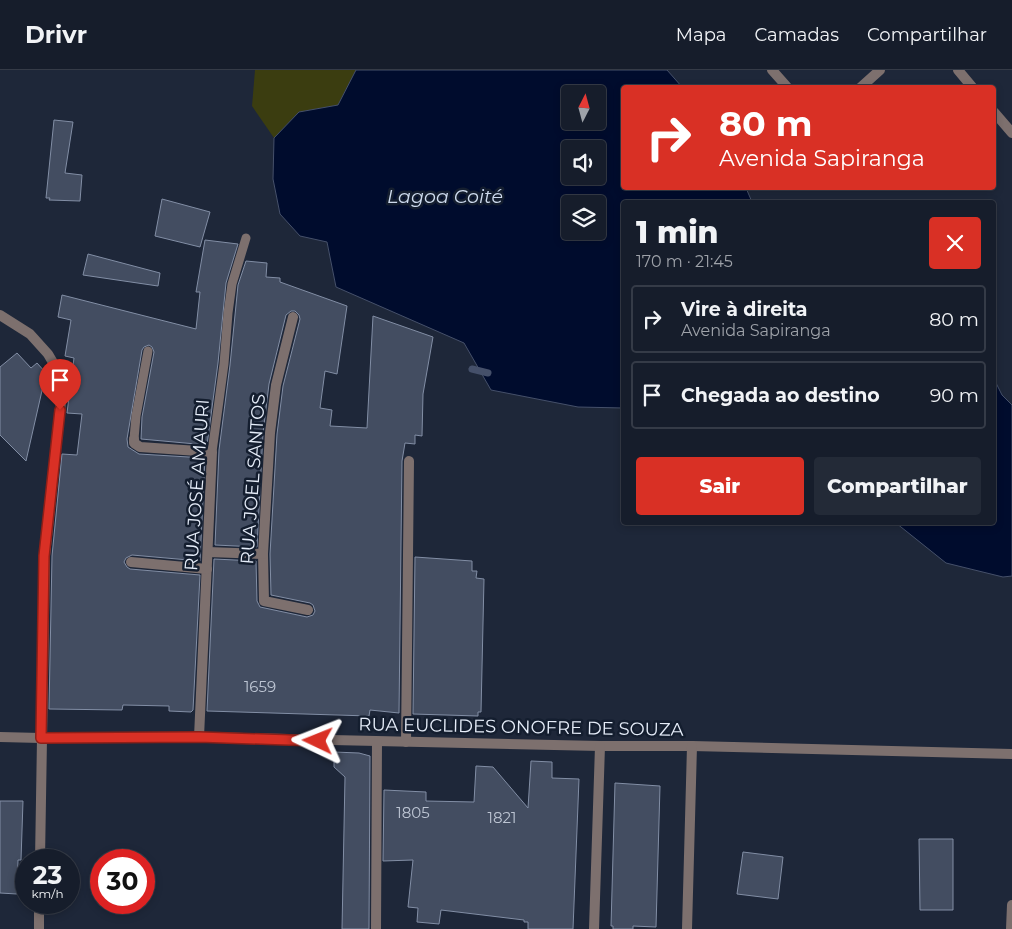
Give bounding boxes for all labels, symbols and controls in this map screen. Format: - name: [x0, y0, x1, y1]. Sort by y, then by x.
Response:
- text: Drivr: [25, 20, 87, 49]
- text: Mapa: [676, 24, 726, 46]
- text: Camadas: [754, 24, 839, 46]
- text: Compartilhar: [867, 24, 987, 46]
- north arrow: [561, 85, 606, 130]
- map controls: [561, 85, 606, 240]
- text: 80 m: [719, 102, 813, 145]
- icon: right: [636, 105, 701, 170]
- button: sound: [561, 140, 606, 185]
- text: Avenida Sapiranga: [719, 145, 925, 172]
- water label: Lagoa Coité: [387, 185, 503, 208]
- button: layers: [561, 195, 606, 240]
- text: 1 min: [636, 214, 719, 251]
- button: close: [929, 217, 981, 269]
- text: 170 m · 21:45: [636, 252, 733, 271]
- text: Vire à direita: [681, 298, 808, 321]
- icon: right: [638, 305, 666, 333]
- text: 80 m: [929, 308, 979, 331]
- text: Avenida Sapiranga: [681, 321, 831, 340]
- pin: [39, 359, 81, 410]
- icon: arrive: [46, 366, 74, 394]
- icon: arrive: [638, 381, 666, 409]
- text: Chegada ao destino: [681, 384, 880, 407]
- text: 90 m: [930, 384, 979, 407]
- street label: RUA JOEL SANTOS: [236, 393, 270, 565]
- street label: RUA JOSÉ AMAURI: [180, 398, 214, 572]
- button: Sair: [636, 457, 804, 515]
- button: Compartilhar: [814, 457, 981, 515]
- house number: 1659: [244, 677, 276, 696]
- street label: RUA EUCLIDES ONOFRE DE SOUZA: [358, 713, 684, 741]
- position arrow: [291, 714, 343, 766]
- house number: 1805: [396, 803, 430, 822]
- house number: 1821: [488, 808, 516, 827]
- speed limit sign: 30: [90, 849, 155, 914]
- text: 23: [33, 860, 62, 890]
- text: km/h: [31, 886, 64, 901]

